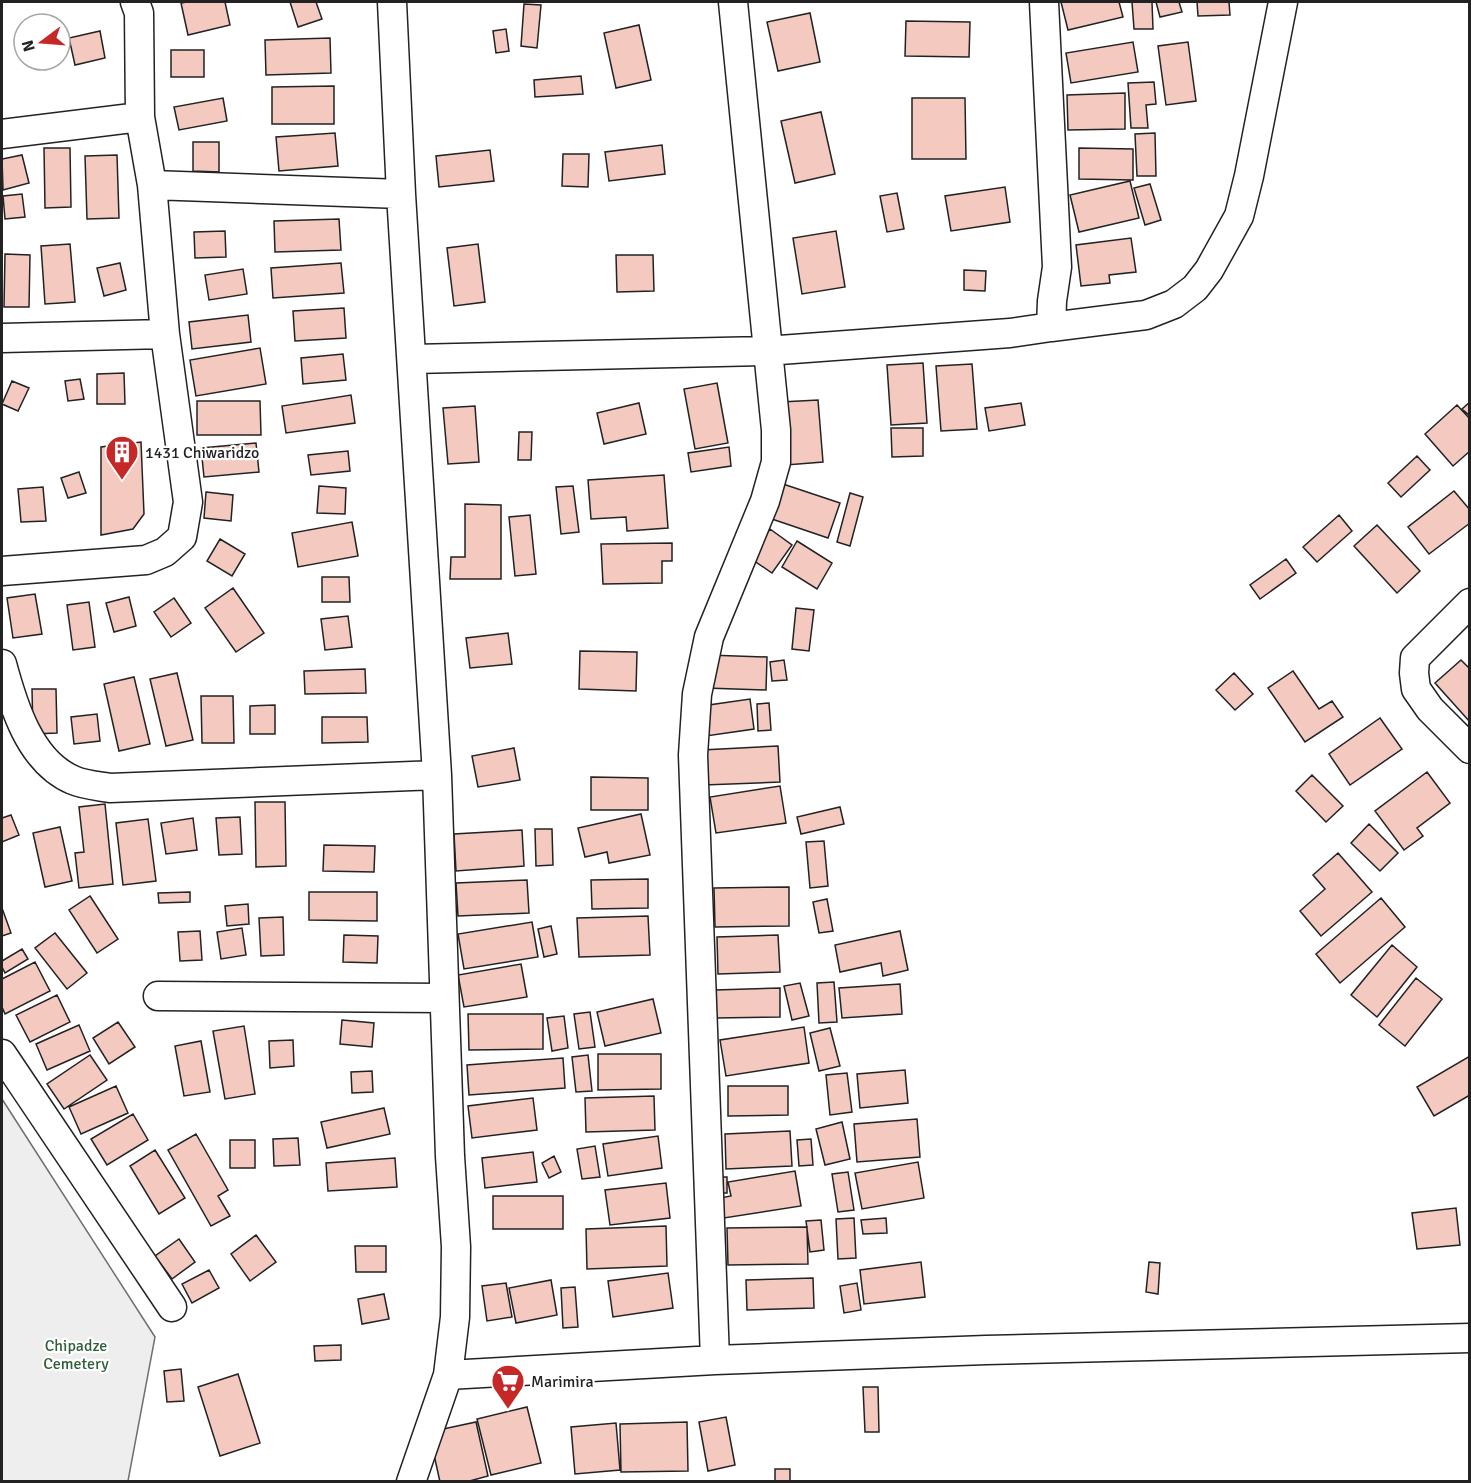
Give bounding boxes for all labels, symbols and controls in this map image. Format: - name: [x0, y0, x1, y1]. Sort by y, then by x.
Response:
- north arrow: [12, 12, 72, 72]
- text: N: [17, 38, 40, 54]
- building icon: 1431 Chiwaridzo: [104, 434, 140, 481]
- place label: 1431 Chiwaridzo: [145, 443, 259, 463]
- park label: Chipadze Cemetery: [43, 1336, 109, 1374]
- supermarket icon: Marimira: [490, 1363, 526, 1410]
- place label: Marimira: [531, 1372, 594, 1392]

